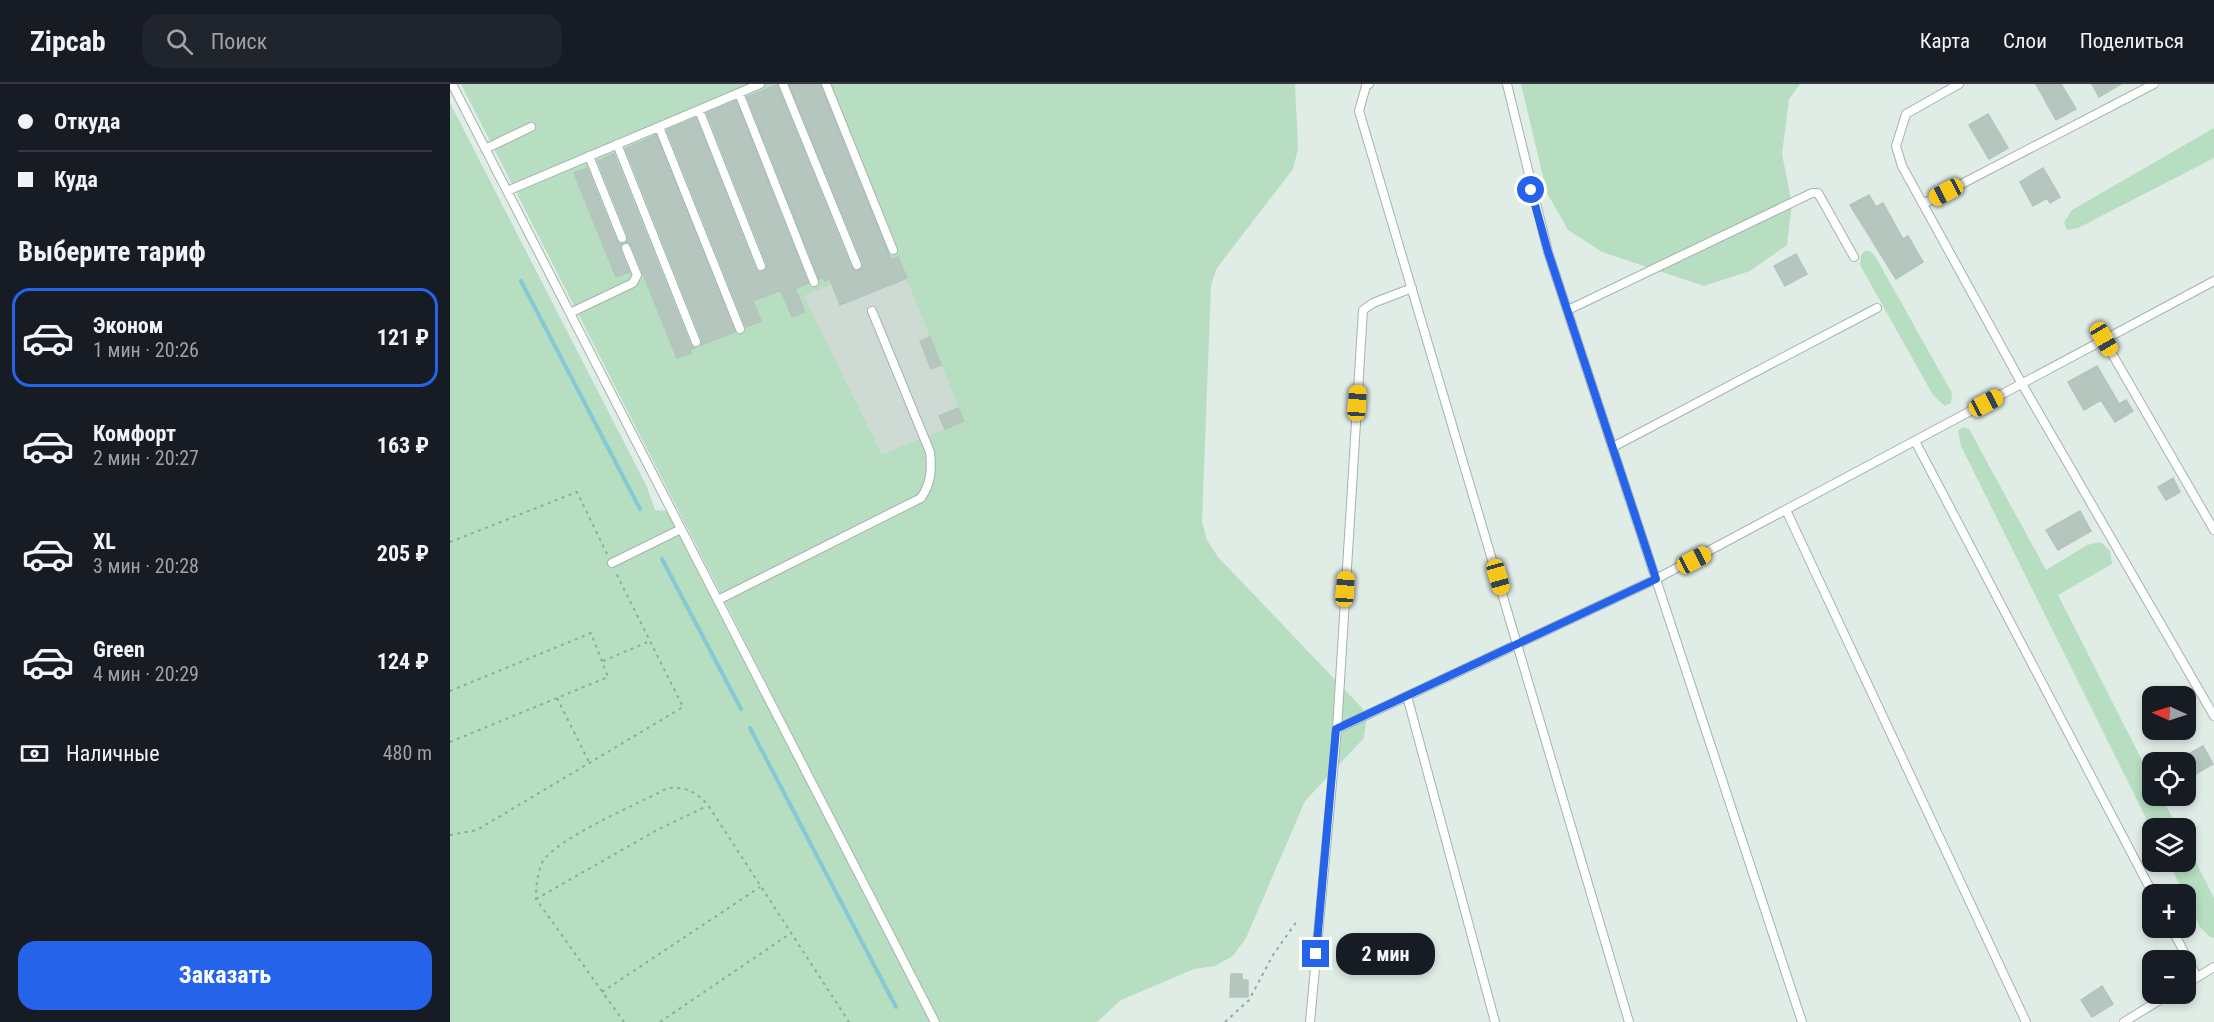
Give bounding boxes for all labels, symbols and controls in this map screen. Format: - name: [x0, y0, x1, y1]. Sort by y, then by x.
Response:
- search box: [142, 14, 562, 68]
- text: Zipcab: [30, 25, 106, 58]
- icon: search: [163, 25, 196, 58]
- text: Поиск: [211, 29, 267, 54]
- text: Карта: [1920, 29, 1970, 53]
- text: Слои: [2003, 29, 2047, 53]
- text: Поделиться: [2080, 29, 2184, 53]
- text: Откуда: [54, 109, 120, 134]
- text: Куда: [54, 167, 98, 192]
- route start: [1517, 176, 1544, 203]
- car: [1926, 176, 1966, 208]
- text: Выберите тариф: [18, 236, 206, 268]
- icon: car: [21, 311, 75, 365]
- text: Эконом: [93, 313, 163, 338]
- car: [2087, 319, 2121, 359]
- text: 121 ₽: [377, 325, 429, 350]
- text: 1 мин · 20:26: [93, 338, 199, 362]
- car: [1347, 384, 1367, 422]
- car: [1966, 387, 2006, 419]
- icon: car: [21, 419, 75, 473]
- text: Комфорт: [93, 421, 176, 446]
- text: 163 ₽: [377, 433, 429, 458]
- text: 2 мин · 20:27: [93, 446, 199, 470]
- icon: car: [21, 527, 75, 581]
- text: XL: [93, 529, 116, 554]
- text: 205 ₽: [377, 541, 429, 566]
- car: [1674, 544, 1714, 576]
- text: 3 мин · 20:28: [93, 554, 199, 578]
- car: [1484, 557, 1512, 597]
- car: [1335, 570, 1355, 608]
- icon: car: [21, 635, 75, 689]
- text: Green: [93, 637, 145, 662]
- text: 124 ₽: [377, 649, 429, 674]
- text: 4 мин · 20:29: [93, 662, 199, 686]
- north arrow: [2142, 686, 2196, 740]
- map controls: [2142, 686, 2196, 1004]
- icon: cash: [18, 737, 51, 770]
- text: Наличные: [66, 741, 160, 766]
- text: 480 m: [383, 741, 432, 765]
- button: locate: [2142, 752, 2196, 806]
- button: layers: [2142, 818, 2196, 872]
- button: +: [2142, 884, 2196, 938]
- callout: 2 мин: [1337, 933, 1436, 975]
- route end: [1302, 940, 1329, 967]
- button: Заказать: [18, 941, 432, 1010]
- text: 2 мин: [1362, 942, 1409, 966]
- button: −: [2142, 950, 2196, 1004]

